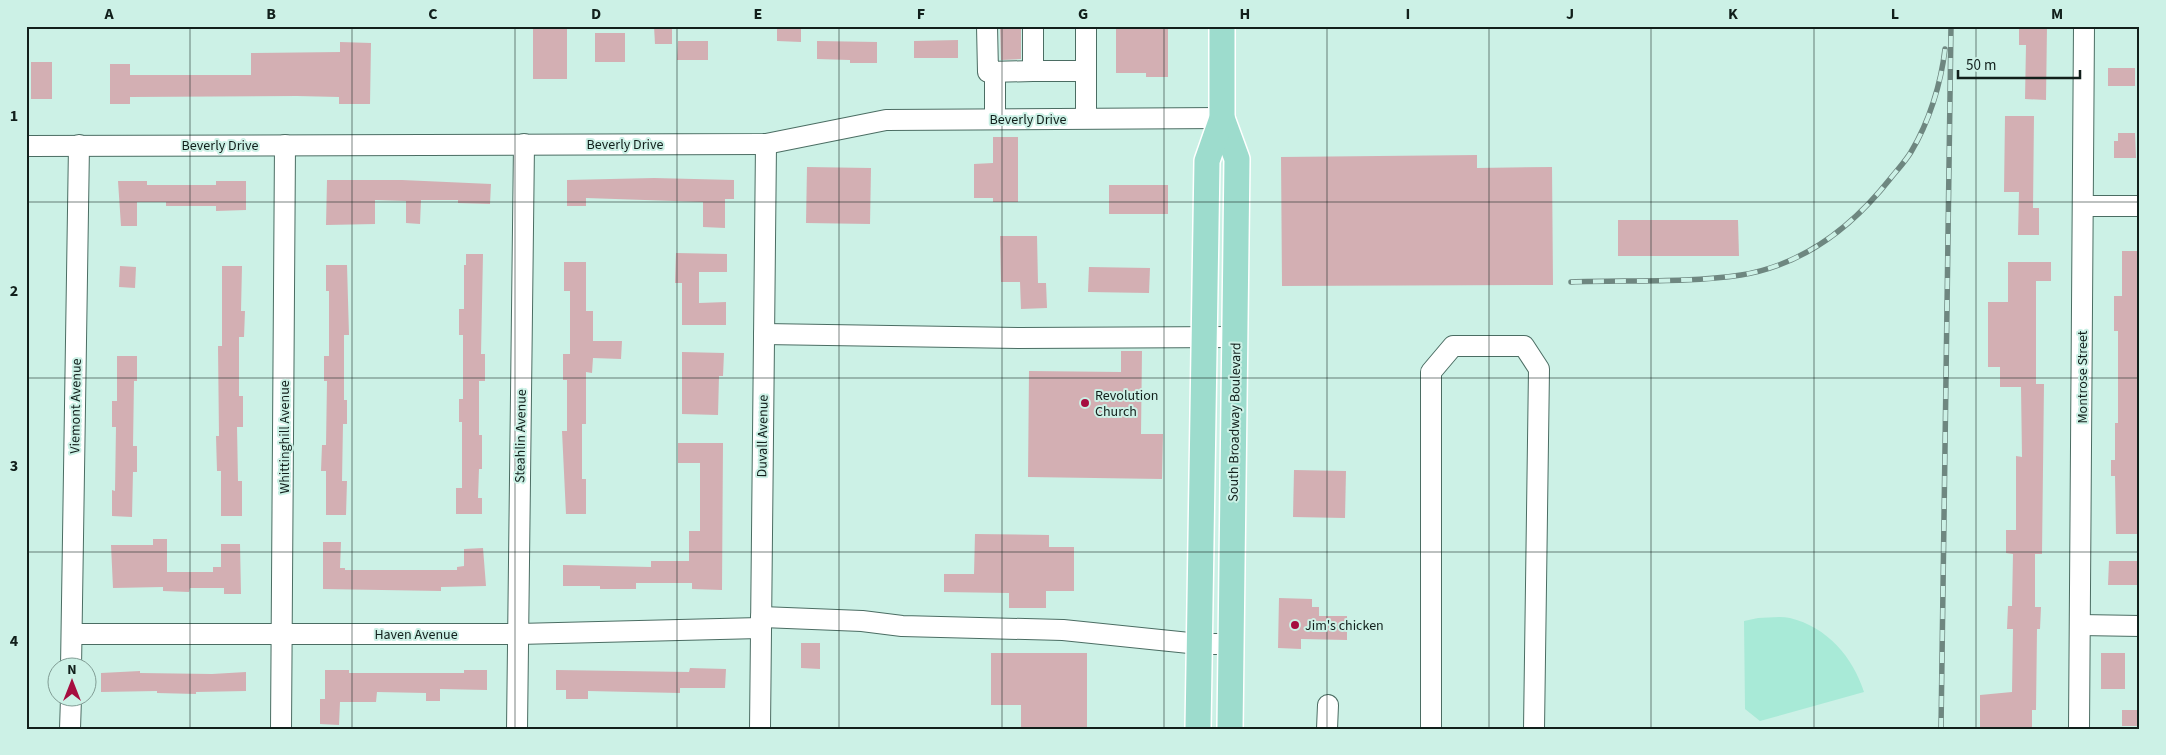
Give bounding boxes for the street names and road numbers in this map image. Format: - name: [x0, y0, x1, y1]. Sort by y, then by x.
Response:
- street label: Beverly Drive: [990, 110, 1066, 130]
- street label: Beverly Drive: [587, 135, 663, 155]
- street label: Beverly Drive: [182, 136, 258, 156]
- street label: Montrose Street: [2073, 330, 2093, 424]
- street label: South Broadway Boulevard: [1224, 342, 1246, 502]
- street label: Viemont Avenue: [65, 358, 87, 454]
- street label: Whittinghill Avenue: [275, 380, 295, 494]
- street label: Steahlin Avenue: [510, 389, 532, 483]
- street label: Duvall Avenue: [752, 394, 774, 478]
- street label: Haven Avenue: [374, 625, 458, 645]

